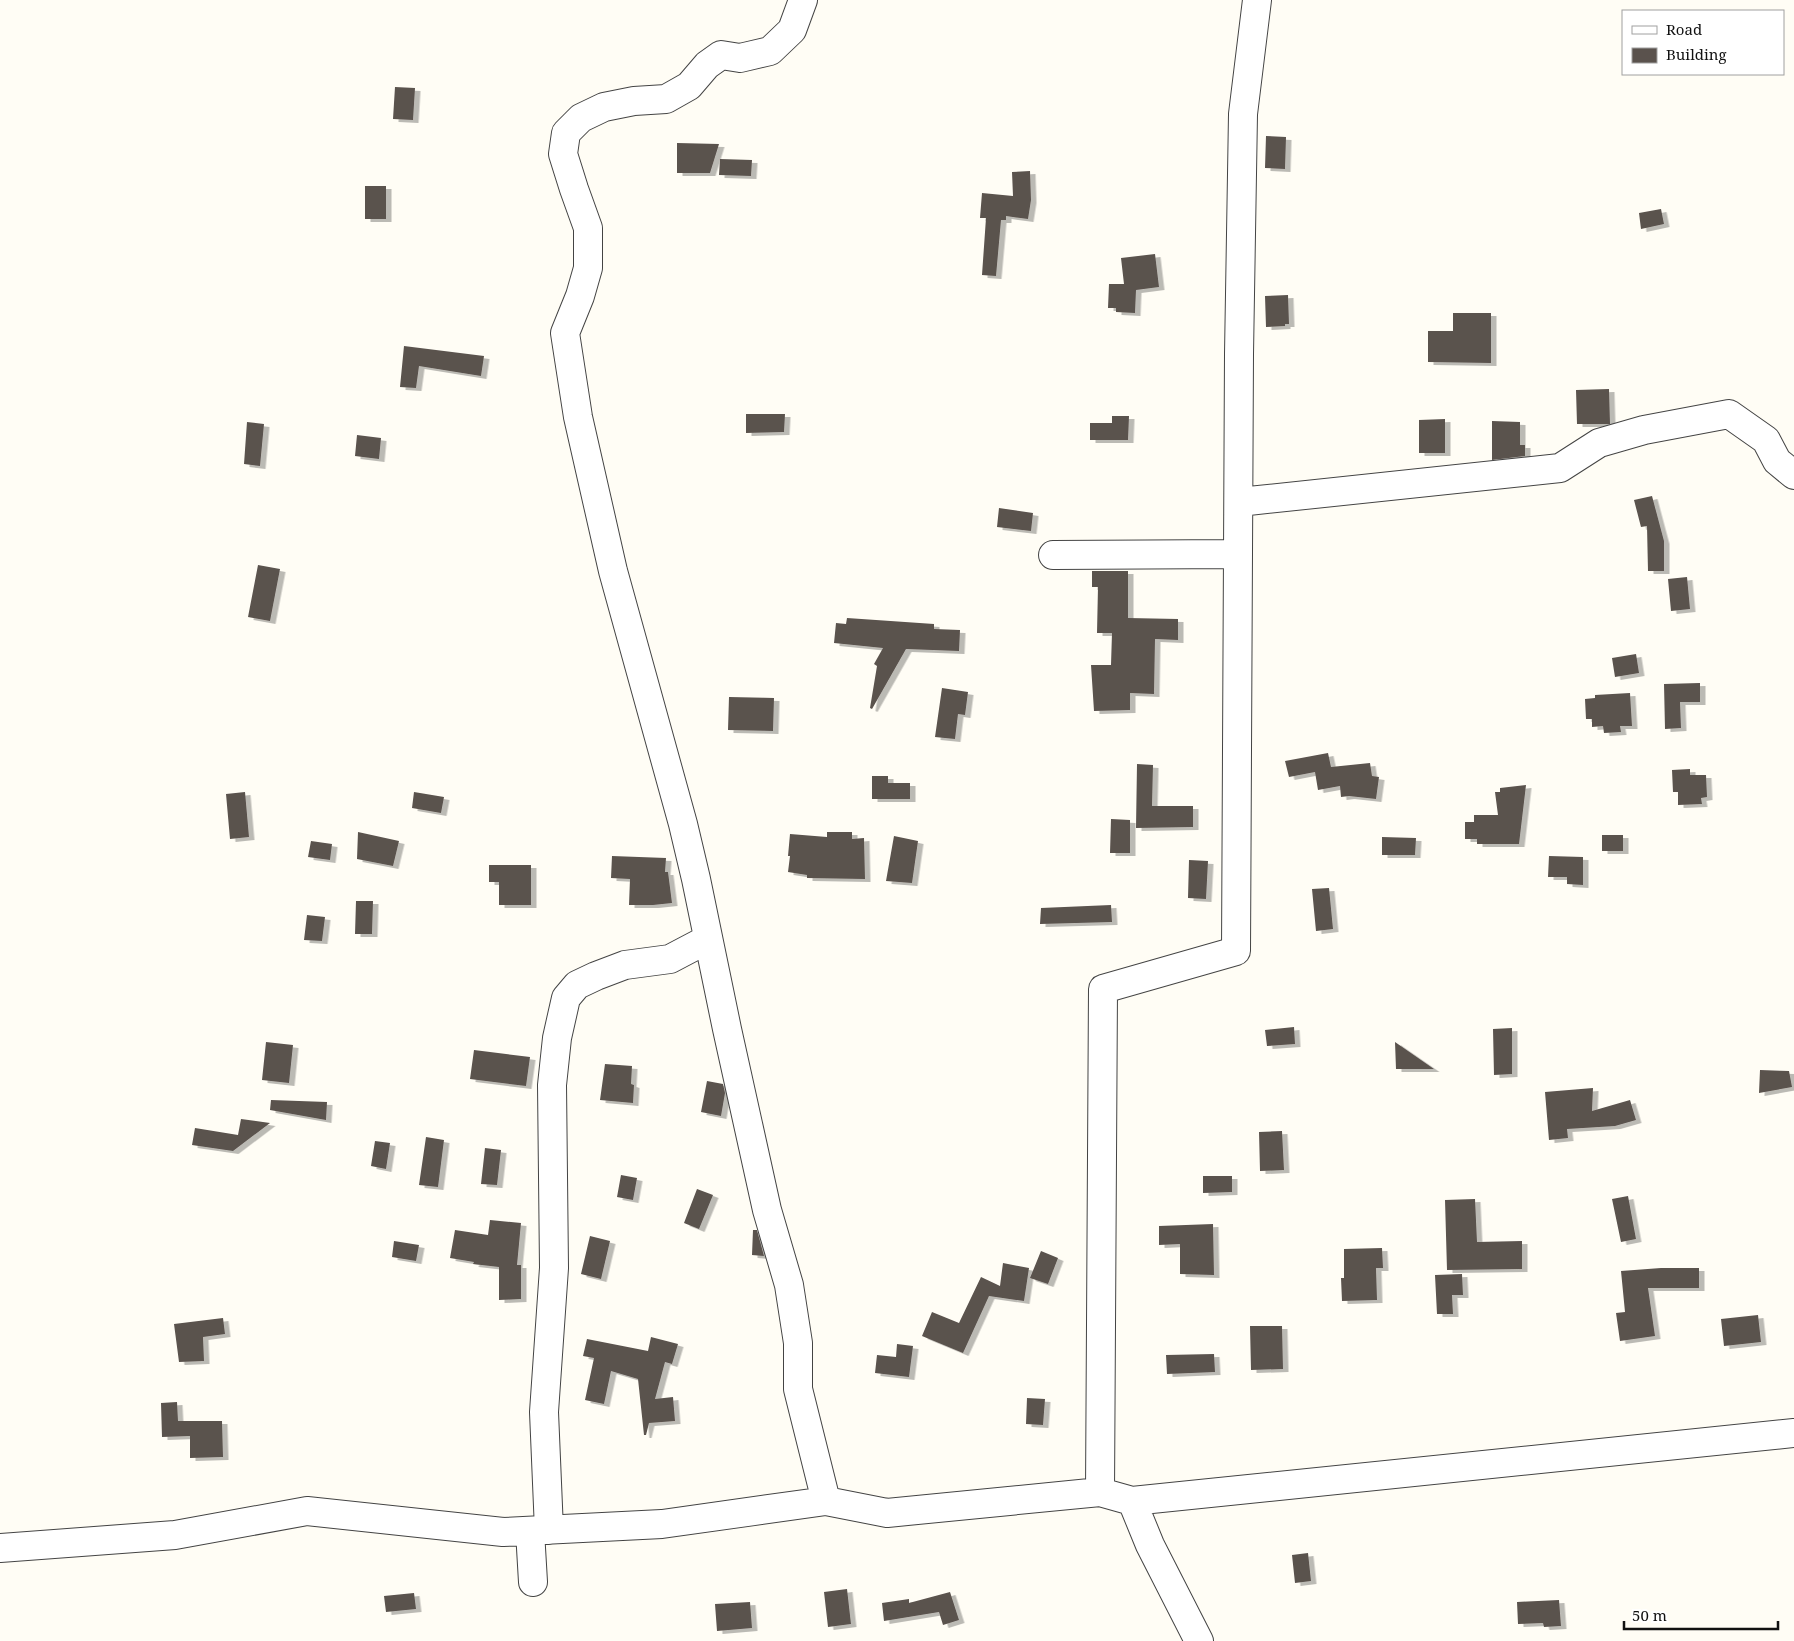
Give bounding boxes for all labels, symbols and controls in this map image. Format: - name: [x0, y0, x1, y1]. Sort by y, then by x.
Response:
- legend: [1622, 10, 1784, 75]
- text: Road: [1666, 19, 1702, 39]
- text: Building: [1666, 44, 1727, 64]
- scale bar: [1624, 1598, 1778, 1630]
- text: 50 m: [1632, 1605, 1667, 1625]

